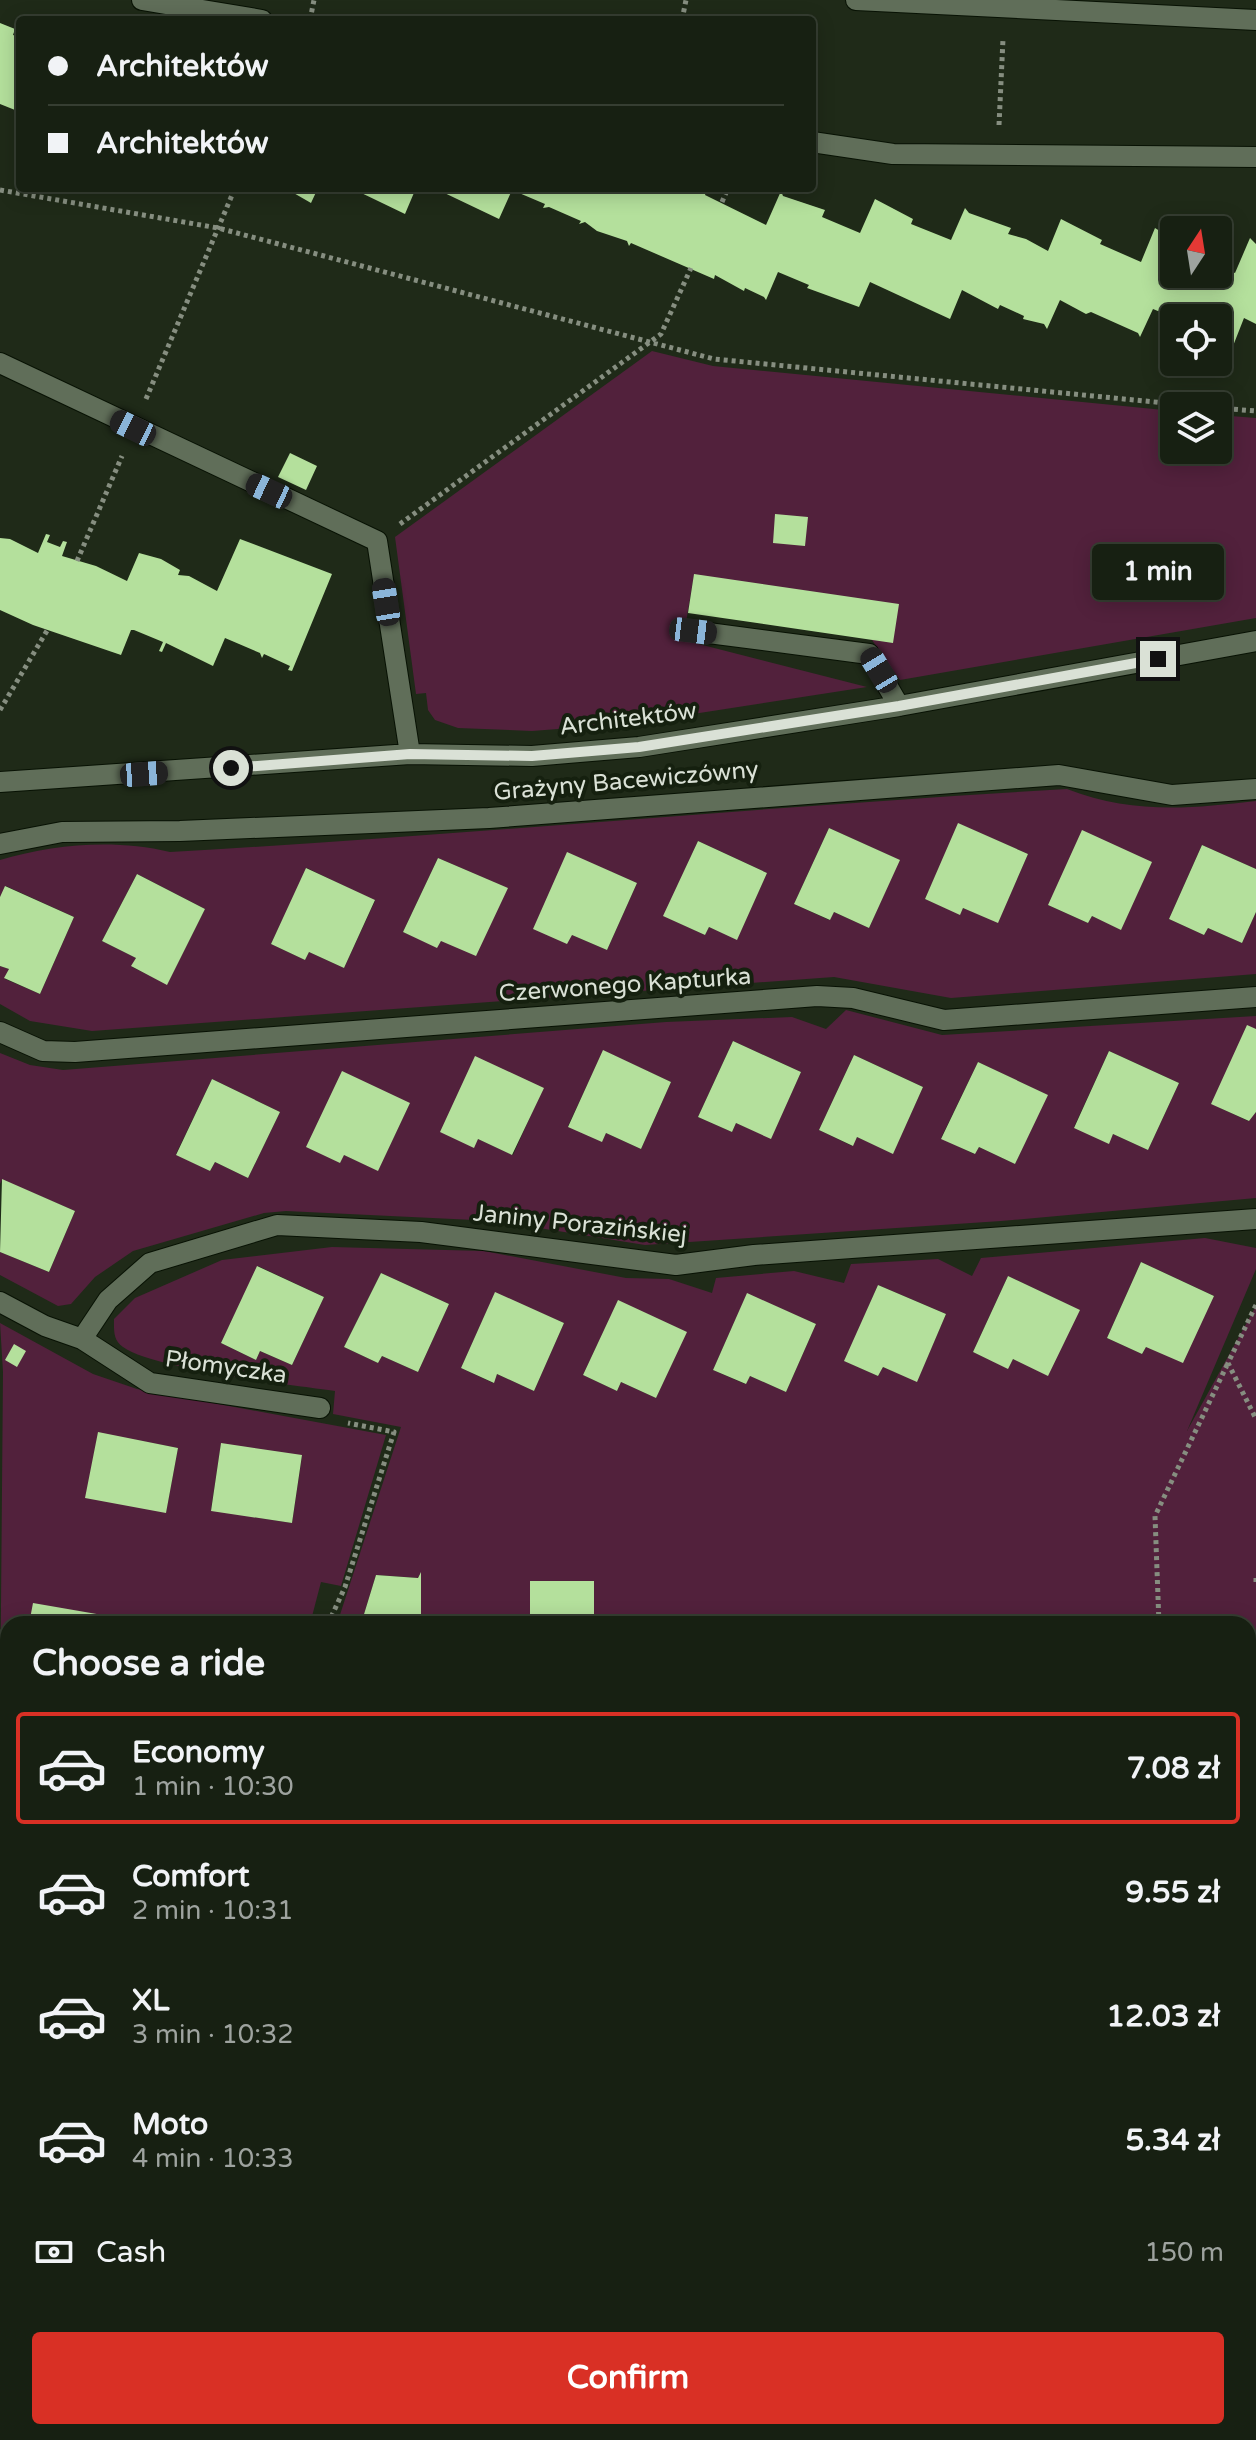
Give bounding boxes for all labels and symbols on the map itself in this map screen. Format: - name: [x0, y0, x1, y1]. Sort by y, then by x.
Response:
- north arrow: [1160, 216, 1232, 288]
- car: [106, 407, 160, 449]
- car: [242, 470, 296, 512]
- callout: 1 min: [1092, 543, 1224, 599]
- car: [370, 576, 402, 628]
- car: [668, 616, 718, 646]
- route end: [1140, 641, 1176, 677]
- car: [856, 643, 902, 697]
- street label: Architektów: [558, 696, 698, 742]
- route start: [213, 750, 249, 786]
- street label: Grażyny Bacewiczówny: [492, 755, 760, 807]
- car: [119, 760, 169, 788]
- street label: Czerwonego Kapturka: [498, 962, 752, 1008]
- street label: Janiny Porazińskiej: [472, 1198, 688, 1250]
- street label: Płomyczka: [163, 1344, 289, 1390]

